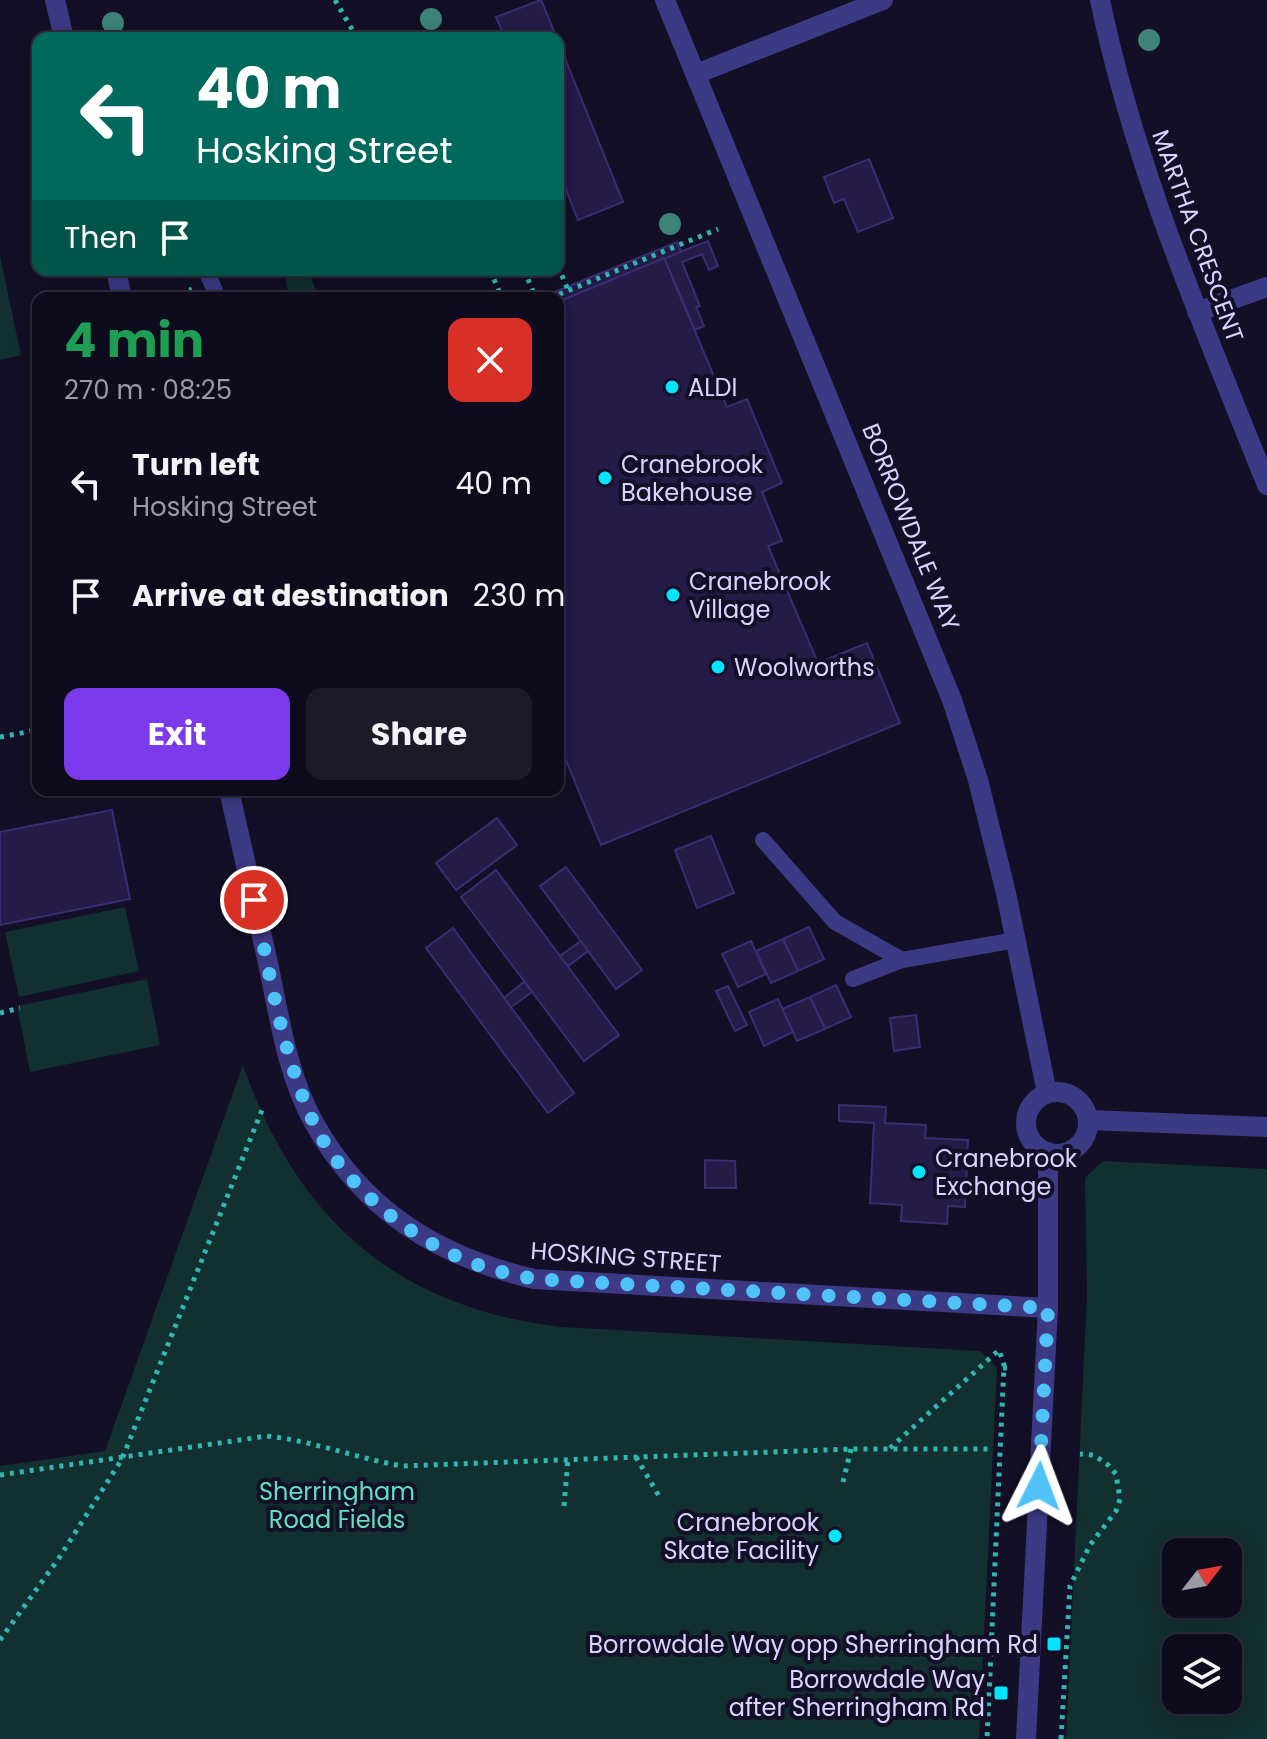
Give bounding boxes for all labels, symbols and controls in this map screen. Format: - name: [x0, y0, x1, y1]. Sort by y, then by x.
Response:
- text: 40 m: [196, 49, 342, 128]
- icon: left: [64, 64, 168, 168]
- text: Hosking Street: [196, 125, 453, 176]
- street label: MARTHA CRESCENT: [1144, 125, 1252, 347]
- text: Then: [64, 216, 137, 259]
- icon: arrive: [153, 216, 197, 260]
- text: 4 min: [64, 307, 204, 374]
- button: close: [448, 318, 532, 402]
- place label: ALDI: [688, 371, 737, 404]
- text: 270 m · 08:25: [64, 372, 232, 408]
- marker: ALDI: [663, 378, 681, 396]
- street label: BORROWDALE WAY: [854, 418, 968, 636]
- text: Turn left: [132, 443, 260, 486]
- place label: Cranebrook Bakehouse: [621, 448, 764, 509]
- icon: left: [64, 462, 108, 506]
- text: 40 m: [455, 462, 532, 505]
- marker: Cranebrook Bakehouse: [596, 469, 614, 487]
- text: Hosking Street: [132, 489, 317, 525]
- place label: Cranebrook Village: [689, 565, 832, 626]
- icon: arrive: [64, 574, 108, 618]
- text: Arrive at destination: [132, 574, 449, 617]
- text: 230 m: [473, 574, 565, 617]
- marker: Cranebrook Village: [664, 586, 682, 604]
- place label: Woolworths: [734, 651, 875, 684]
- marker: Woolworths: [709, 658, 727, 676]
- button: Exit: [64, 688, 290, 780]
- button: Share: [306, 688, 532, 780]
- pin: [220, 866, 288, 934]
- icon: arrive: [232, 878, 276, 922]
- place label: Cranebrook Exchange: [935, 1142, 1078, 1203]
- marker: Cranebrook Exchange: [910, 1163, 928, 1181]
- street label: HOSKING STREET: [530, 1234, 722, 1280]
- position arrow: [997, 1444, 1081, 1528]
- park label: Sherringham Road Fields: [259, 1475, 415, 1536]
- place label: Cranebrook Skate Facility: [663, 1506, 820, 1567]
- marker: Cranebrook Skate Facility: [826, 1527, 844, 1545]
- north arrow: [1162, 1538, 1242, 1618]
- map controls: [1162, 1538, 1242, 1714]
- place label: Borrowdale Way opp Sherringham Rd: [588, 1628, 1038, 1661]
- button: layers: [1162, 1634, 1242, 1714]
- marker: Borrowdale Way opp Sherringham Rd: [1045, 1635, 1063, 1653]
- place label: Borrowdale Way after Sherringham Rd: [729, 1663, 985, 1724]
- marker: Borrowdale Way after Sherringham Rd: [992, 1684, 1010, 1702]

